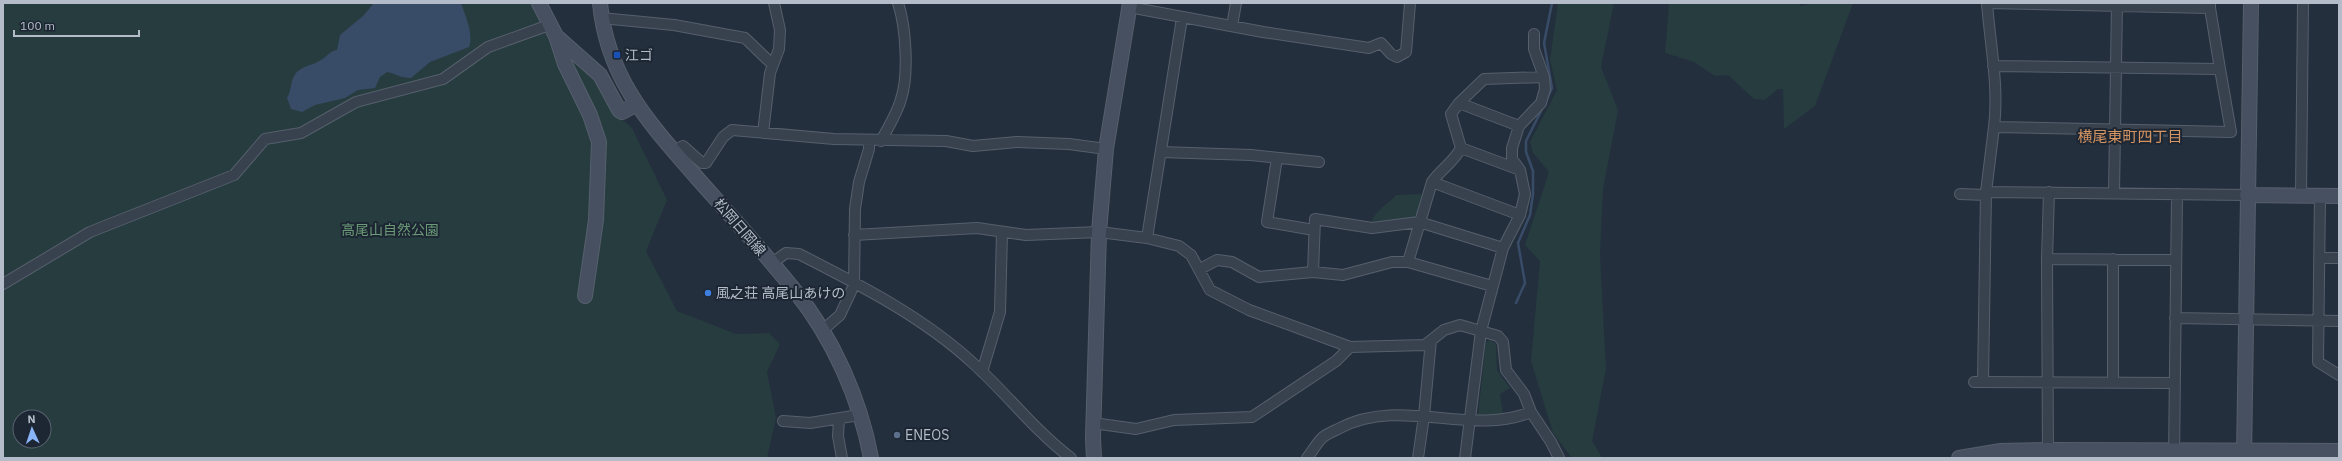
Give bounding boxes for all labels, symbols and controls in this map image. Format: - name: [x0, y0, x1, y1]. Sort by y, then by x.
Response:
- scale bar: [14, 12, 139, 38]
- text: 100 m: [20, 18, 55, 33]
- place label: 江ゴ: [625, 46, 653, 64]
- marker: 江ゴ: [612, 50, 622, 60]
- district label: 横尾東町四丁目: [2077, 127, 2183, 146]
- street label: 松岡日岡線: [710, 195, 770, 259]
- park label: 高尾山自然公園: [341, 221, 439, 239]
- place label: 風之荘 高尾山あけの: [716, 284, 845, 302]
- marker: 風之荘 高尾山あけの: [703, 288, 713, 298]
- north arrow: [12, 409, 52, 449]
- text: N: [27, 412, 36, 426]
- place label: ENEOS: [905, 426, 949, 444]
- marker: ENEOS: [892, 430, 902, 440]

